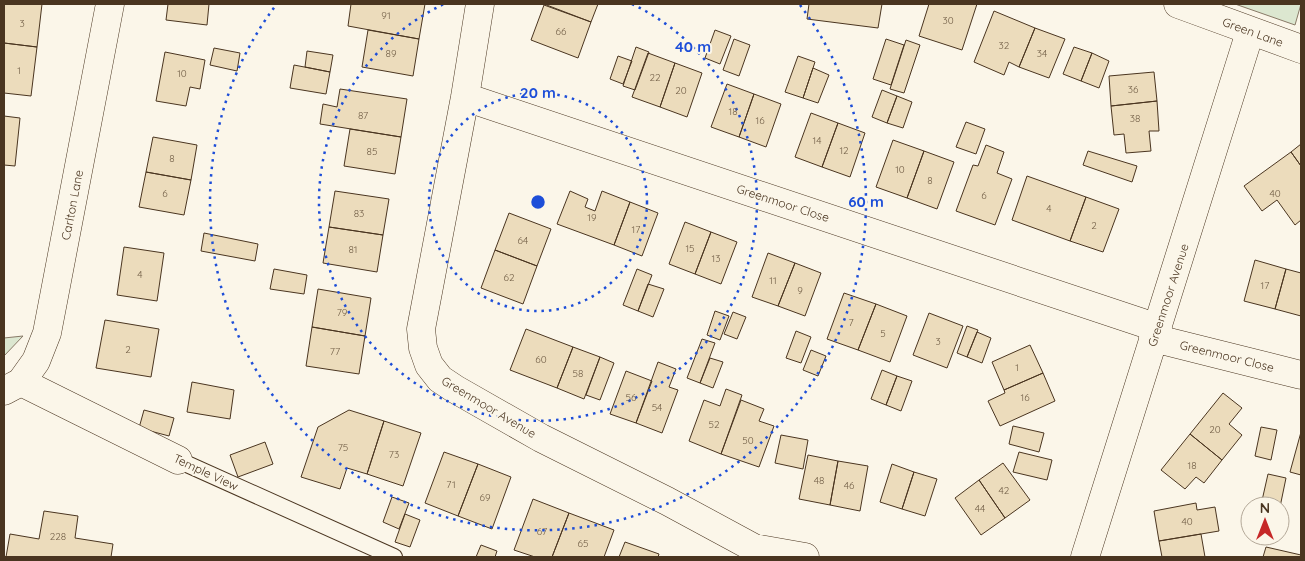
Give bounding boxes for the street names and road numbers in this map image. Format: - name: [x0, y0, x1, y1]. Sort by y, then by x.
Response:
- street label: Green Lane: [1220, 14, 1286, 50]
- street label: Carlton Lane: [58, 168, 86, 241]
- street label: Greenmoor Close: [735, 181, 831, 225]
- street label: Greenmoor Avenue: [1144, 241, 1192, 348]
- street label: Greenmoor Close: [1178, 337, 1276, 375]
- street label: Greenmoor Avenue: [439, 373, 539, 441]
- street label: Temple View: [171, 450, 241, 494]

